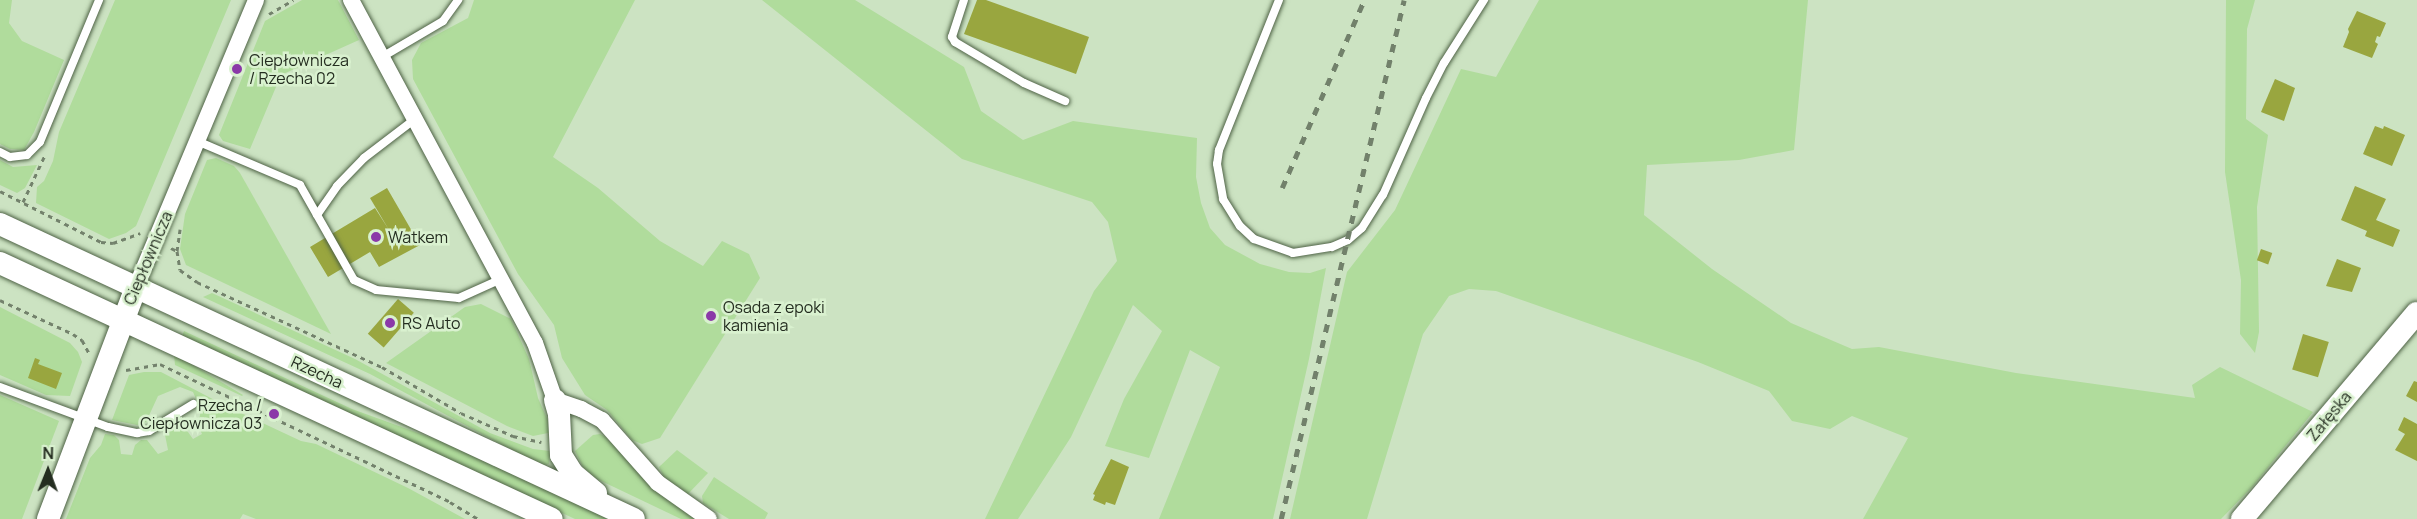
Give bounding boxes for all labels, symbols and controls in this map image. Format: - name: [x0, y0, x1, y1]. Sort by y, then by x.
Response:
- place label: Ciepłownicza / Rzecha 02: [249, 50, 349, 88]
- marker: Ciepłownicza / Rzecha 02: [230, 62, 244, 76]
- street label: Ciepłownicza: [120, 208, 176, 308]
- place label: Watkem: [388, 227, 448, 247]
- marker: Watkem: [369, 230, 383, 244]
- place label: Osada z epoki kamienia: [723, 297, 825, 335]
- marker: Osada z epoki kamienia: [704, 309, 718, 323]
- place label: RS Auto: [402, 313, 460, 333]
- marker: RS Auto: [383, 316, 397, 330]
- street label: Rzecha: [288, 352, 346, 392]
- street label: Załęska: [2303, 387, 2355, 445]
- place label: Rzecha / Ciepłownicza 03: [140, 395, 262, 433]
- marker: Rzecha / Ciepłownicza 03: [267, 407, 281, 421]
- north arrow: [18, 441, 78, 501]
- text: N: [42, 442, 54, 464]

